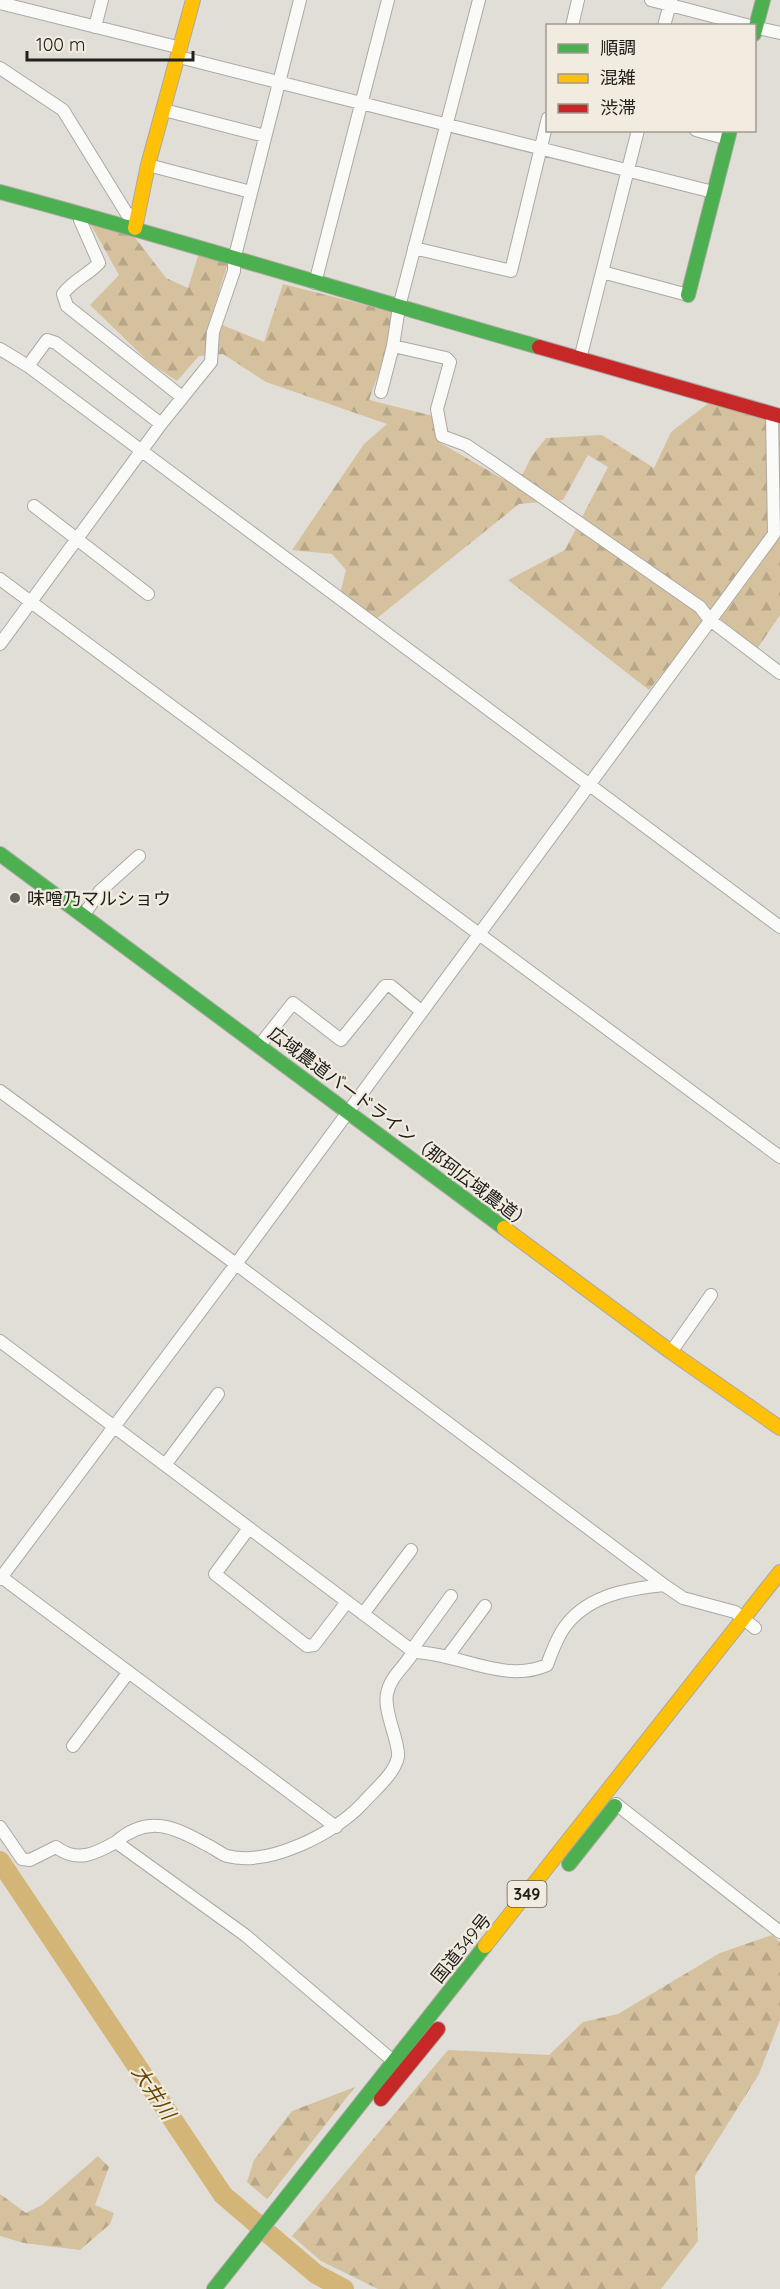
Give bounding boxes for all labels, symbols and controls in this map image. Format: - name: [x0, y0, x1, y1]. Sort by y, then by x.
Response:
- scale bar: [27, 24, 194, 62]
- legend: [546, 24, 756, 132]
- text: 100 m: [36, 33, 85, 56]
- text: 順調: [600, 36, 636, 59]
- text: 混雑: [600, 66, 636, 89]
- text: 渋滞: [600, 96, 636, 119]
- place label: 味噌乃マルショウ: [27, 887, 171, 910]
- marker: 味噌乃マルショウ: [8, 891, 22, 905]
- street label: 広域農道バードライン（那珂広域農道）: [264, 1021, 536, 1235]
- road number: 349: [508, 1881, 546, 1907]
- street label: 国道349号: [426, 1909, 496, 1987]
- water label: 大井川: [127, 2060, 182, 2126]

